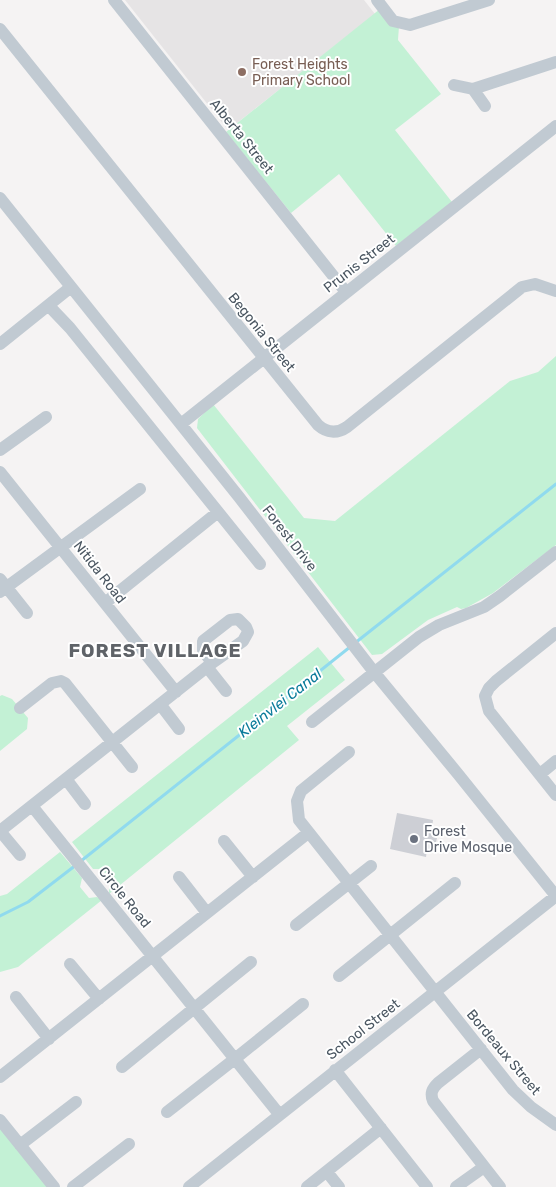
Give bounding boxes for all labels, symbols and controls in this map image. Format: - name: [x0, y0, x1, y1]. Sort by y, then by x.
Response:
- place label: Forest Heights Primary School: [252, 56, 350, 89]
- marker: Forest Heights Primary School: [236, 66, 248, 78]
- street label: Alberta Street: [206, 95, 277, 178]
- street label: Prunis Street: [320, 230, 399, 296]
- street label: Begonia Street: [224, 289, 299, 376]
- street label: Forest Drive: [259, 502, 321, 575]
- street label: Nitida Road: [70, 538, 129, 607]
- district label: FOREST VILLAGE: [68, 639, 242, 662]
- water label: Kleinvlei Canal: [235, 665, 326, 741]
- place label: Forest Drive Mosque: [424, 823, 512, 856]
- marker: Forest Drive Mosque: [408, 833, 420, 845]
- street label: Circle Road: [95, 863, 154, 931]
- street label: School Street: [323, 995, 404, 1063]
- street label: Bordeaux Street: [463, 1006, 545, 1099]

